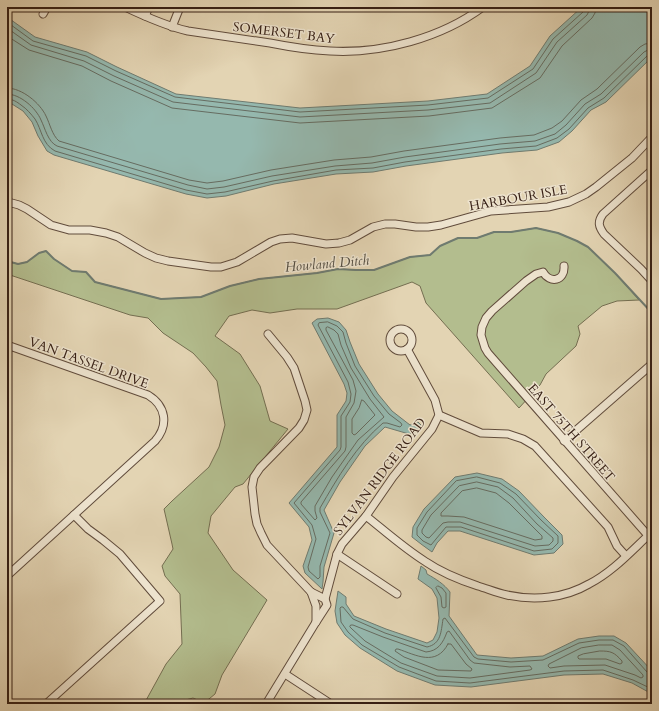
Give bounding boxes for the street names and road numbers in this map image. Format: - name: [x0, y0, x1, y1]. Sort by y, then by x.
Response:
- street label: SOMERSET BAY: [232, 18, 336, 48]
- street label: HARBOUR ISLE: [468, 181, 569, 215]
- street label: VAN TASSEL DRIVE: [26, 333, 151, 393]
- street label: EAST 75TH STREET: [524, 380, 619, 486]
- street label: SYLVAN RIDGE ROAD: [329, 414, 430, 539]

